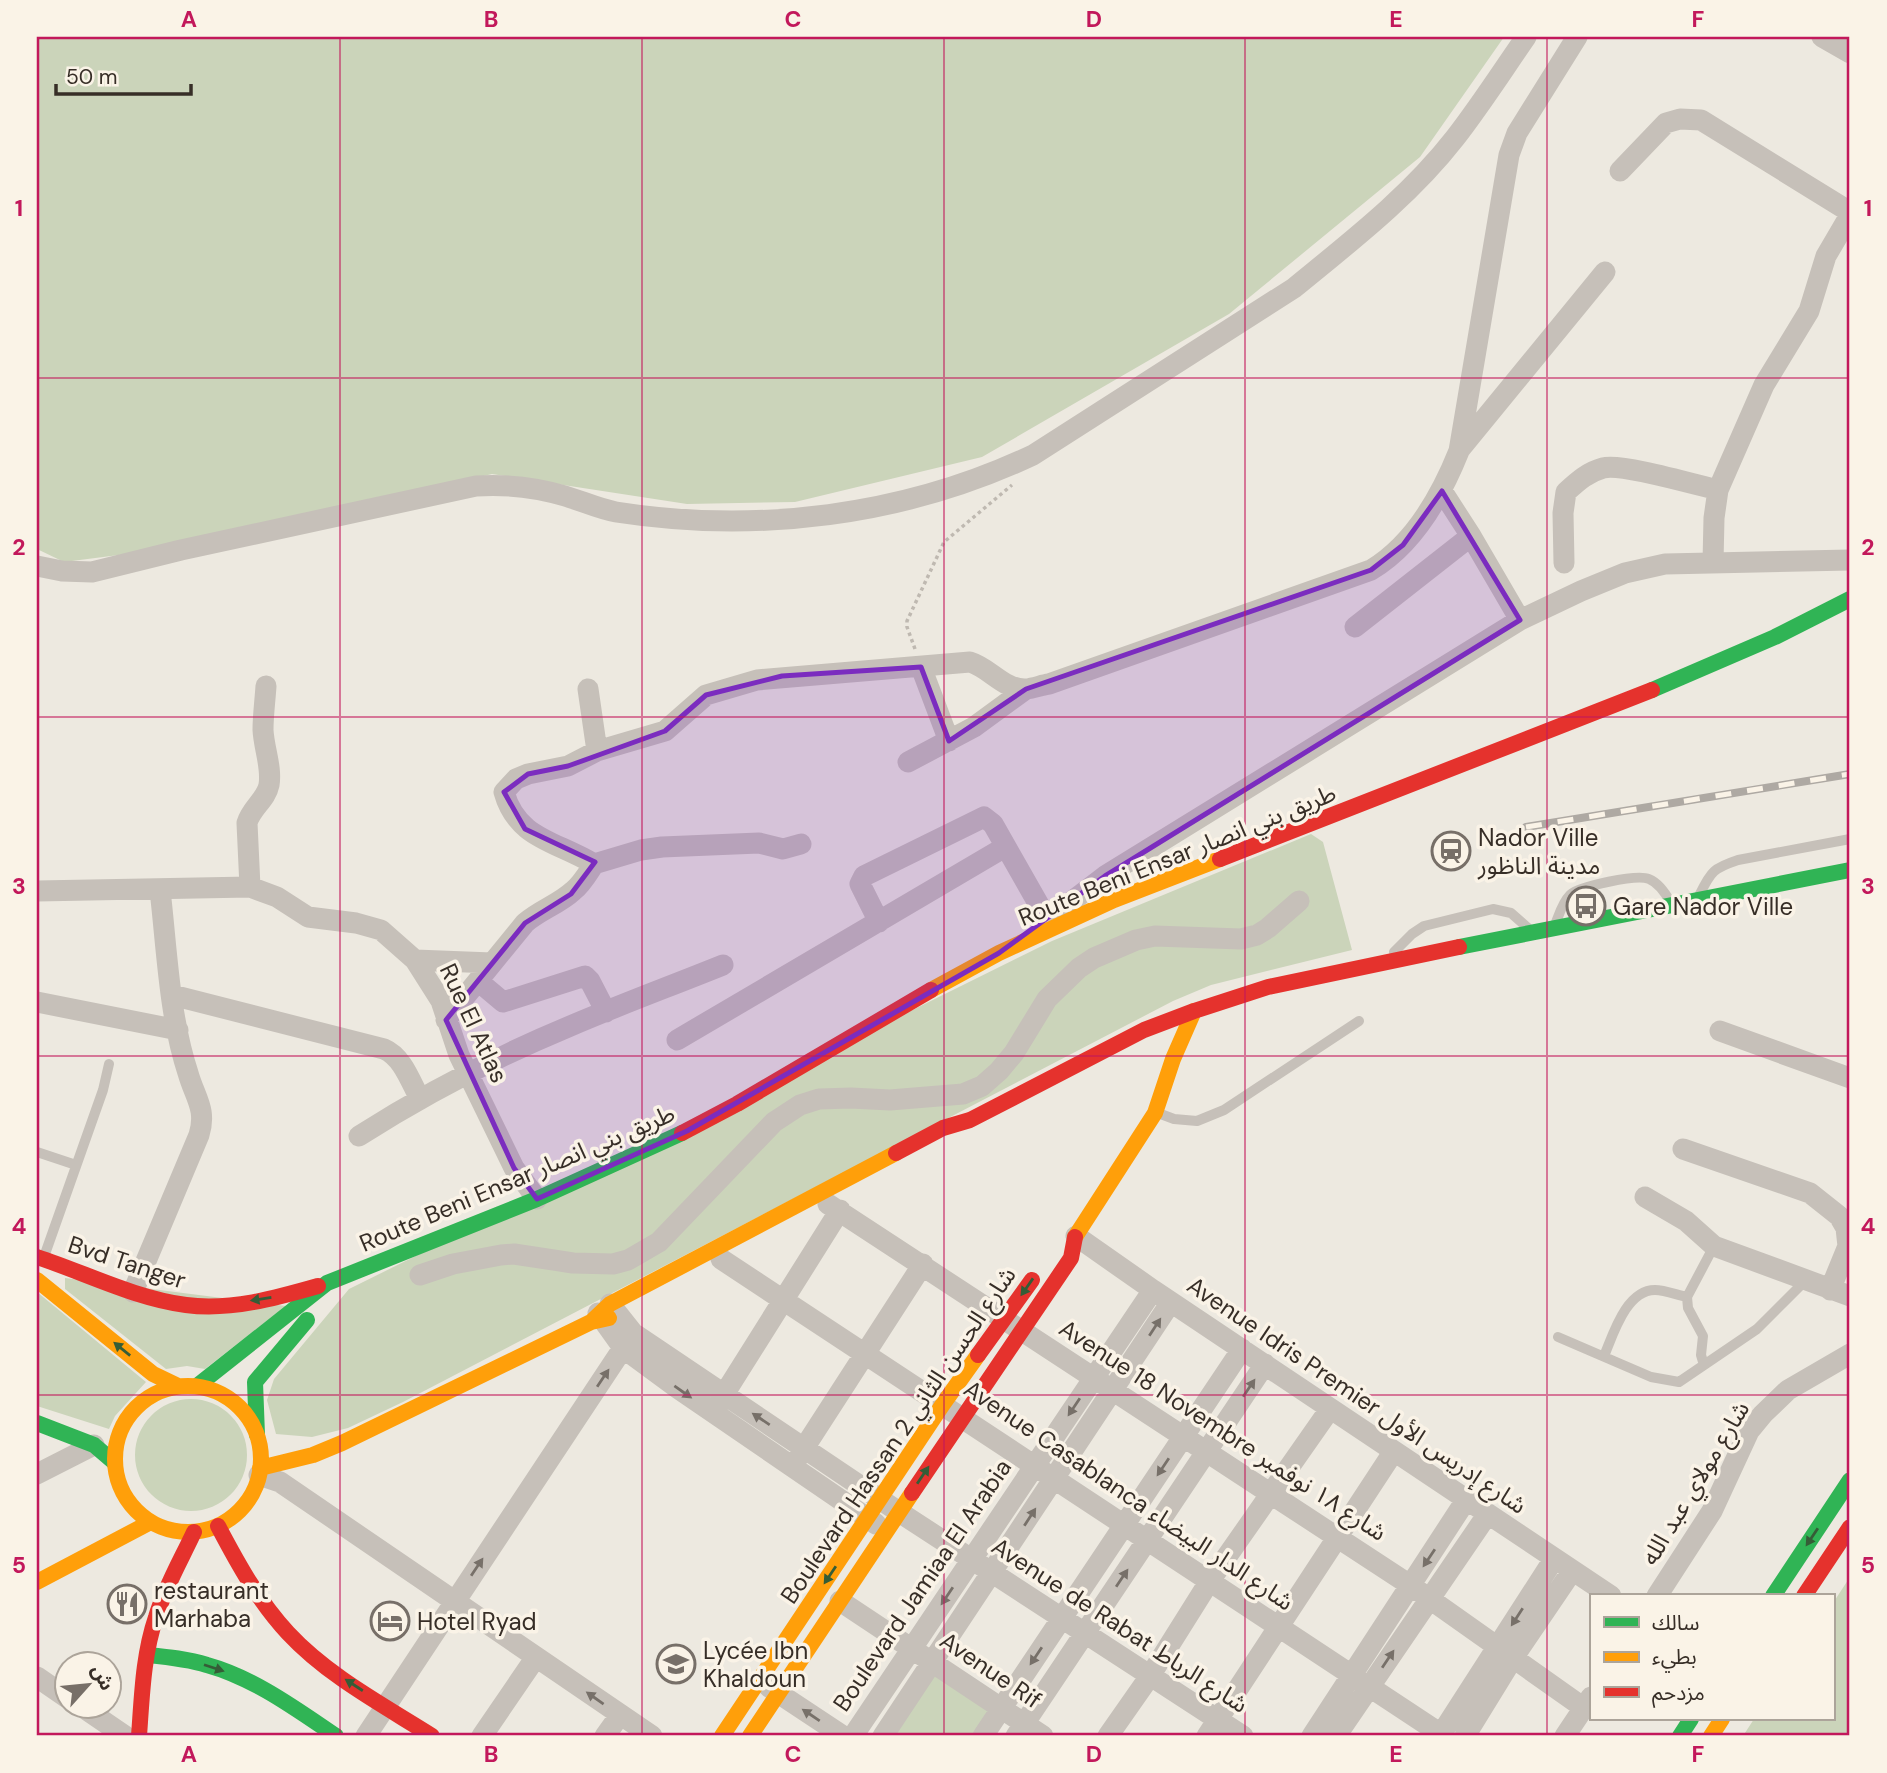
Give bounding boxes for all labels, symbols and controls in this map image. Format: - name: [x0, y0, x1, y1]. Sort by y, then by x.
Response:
- text: A: [181, 4, 197, 34]
- text: B: [484, 4, 498, 34]
- text: C: [785, 4, 801, 34]
- text: D: [1086, 4, 1102, 34]
- text: E: [1389, 4, 1403, 34]
- text: F: [1692, 4, 1705, 34]
- scale bar: [56, 52, 191, 96]
- text: 50 m: [66, 63, 117, 91]
- text: 1: [15, 193, 23, 223]
- text: 1: [1864, 193, 1872, 223]
- text: 2: [12, 532, 26, 562]
- text: 2: [1861, 532, 1875, 562]
- street label: Route Beni Ensar طريق بني انصار: [1014, 777, 1342, 936]
- place label: Nador Ville مدينة الناظور: [1477, 822, 1600, 881]
- station icon: Nador Ville مدينة الناظور: [1430, 830, 1472, 872]
- text: 3: [12, 871, 26, 901]
- text: 3: [1861, 871, 1875, 901]
- bus stop icon: Gare Nador Ville: [1565, 885, 1607, 927]
- place label: Gare Nador Ville: [1613, 891, 1793, 922]
- street label: Rue El Atlas: [433, 958, 515, 1088]
- street label: Route Beni Ensar طريق بني انصار: [355, 1097, 681, 1262]
- text: 4: [12, 1211, 27, 1241]
- text: 4: [1861, 1211, 1876, 1241]
- street label: Bvd Tanger: [64, 1228, 190, 1296]
- street label: Boulevard Hassan 2 شارع الحسن الثاني: [773, 1261, 1026, 1611]
- street label: Avenue Idris Premier شارع إدريس الأول: [1180, 1269, 1533, 1522]
- one-way arrow: [1020, 1278, 1034, 1296]
- one-way arrow: [250, 1294, 272, 1305]
- street label: Avenue 18 Novembre شارع ١٨ نوفمبر: [1052, 1312, 1393, 1549]
- one-way arrow: [1148, 1317, 1161, 1336]
- one-way arrow: [113, 1342, 131, 1357]
- one-way arrow: [597, 1368, 610, 1388]
- street label: Avenue Casablanca شارع الدار البيضاء: [957, 1373, 1300, 1619]
- one-way arrow: [1242, 1379, 1255, 1398]
- one-way arrow: [674, 1385, 693, 1398]
- street label: شارع مولاي عبد الله: [1634, 1395, 1759, 1573]
- one-way arrow: [1067, 1398, 1081, 1416]
- one-way arrow: [752, 1412, 770, 1426]
- street label: Boulevard Jamiaa El Arabia: [826, 1453, 1018, 1717]
- one-way arrow: [1156, 1458, 1170, 1476]
- one-way arrow: [916, 1466, 930, 1484]
- one-way arrow: [1023, 1507, 1036, 1526]
- one-way arrow: [1805, 1528, 1819, 1546]
- street label: Avenue de Rabat شارع الرباط: [985, 1530, 1254, 1721]
- one-way arrow: [1422, 1549, 1436, 1567]
- text: 5: [12, 1550, 26, 1580]
- text: 5: [1861, 1550, 1875, 1580]
- one-way arrow: [470, 1558, 484, 1576]
- one-way arrow: [823, 1565, 836, 1585]
- one-way arrow: [1116, 1568, 1129, 1587]
- place label: restaurant Marhaba: [154, 1575, 269, 1634]
- restaurant icon: restaurant Marhaba: [106, 1583, 148, 1625]
- one-way arrow: [940, 1587, 954, 1605]
- legend: [1590, 1594, 1834, 1720]
- hotel icon: Hotel Ryad: [369, 1600, 411, 1642]
- place label: Hotel Ryad: [417, 1606, 537, 1637]
- one-way arrow: [1511, 1607, 1524, 1626]
- text: سالك: [1652, 1609, 1699, 1637]
- street label: Avenue Rif: [934, 1625, 1048, 1715]
- place label: Lycée Ibn Khaldoun: [703, 1635, 808, 1694]
- school or university icon: Lycée Ibn Khaldoun: [655, 1643, 697, 1685]
- text: بطيء: [1652, 1643, 1697, 1673]
- one-way arrow: [1030, 1646, 1043, 1666]
- one-way arrow: [1381, 1649, 1394, 1669]
- north arrow: [52, 1650, 122, 1720]
- text: ش: [86, 1660, 120, 1695]
- one-way arrow: [204, 1663, 225, 1674]
- one-way arrow: [344, 1679, 364, 1692]
- text: مزدحم: [1652, 1679, 1705, 1708]
- one-way arrow: [586, 1691, 604, 1705]
- one-way arrow: [801, 1708, 821, 1721]
- text: A: [181, 1739, 197, 1769]
- text: B: [484, 1739, 498, 1769]
- text: C: [785, 1739, 801, 1769]
- text: D: [1086, 1739, 1102, 1769]
- text: E: [1389, 1739, 1403, 1769]
- text: F: [1692, 1739, 1705, 1769]

